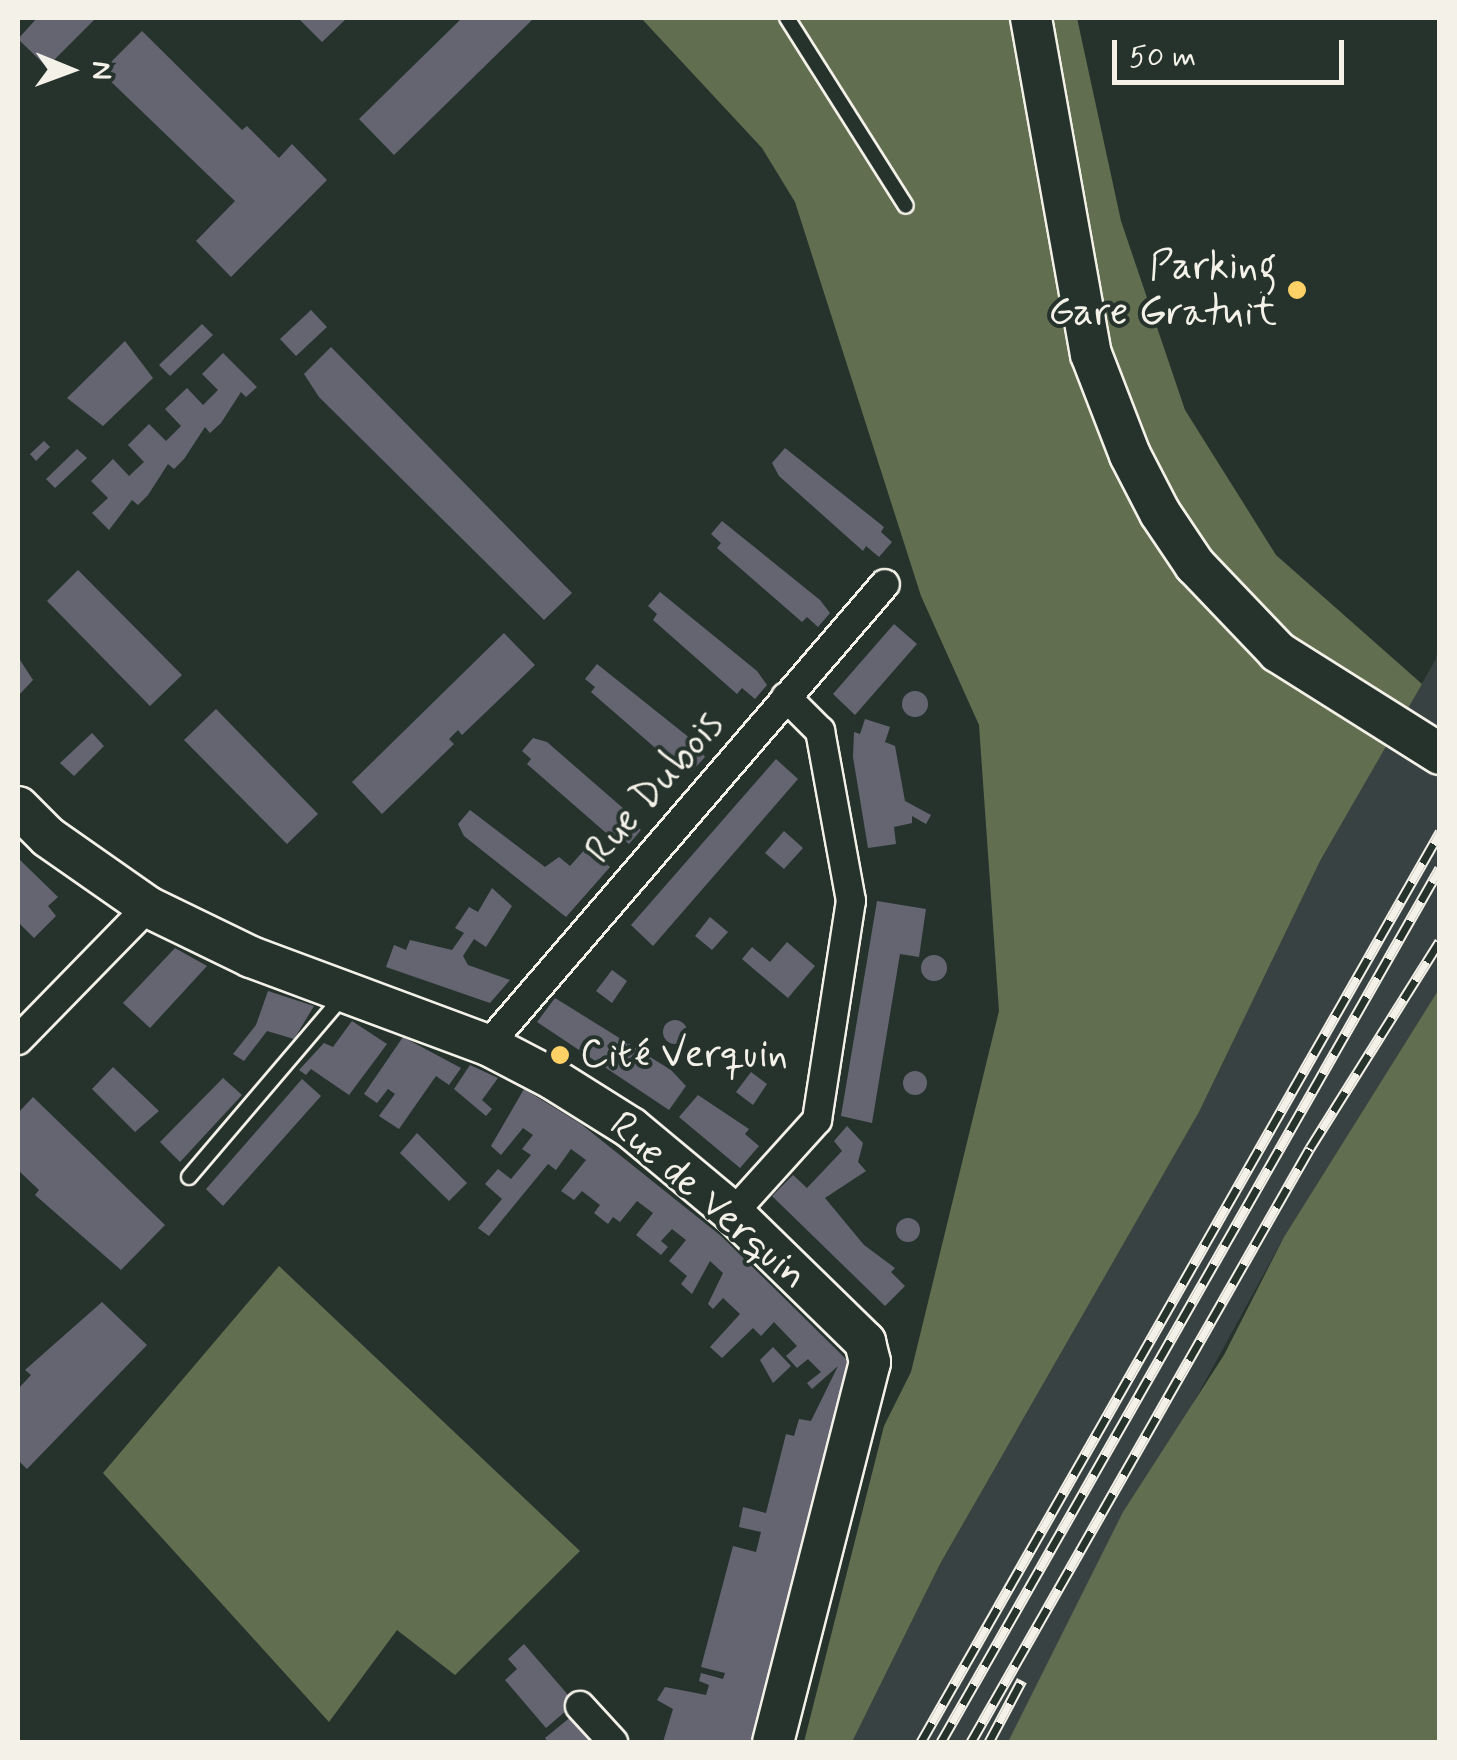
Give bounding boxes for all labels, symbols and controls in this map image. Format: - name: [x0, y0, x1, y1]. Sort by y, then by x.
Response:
- north arrow: [20, 20, 120, 120]
- scale bar: [1117, 20, 1350, 82]
- text: 50 m: [1129, 38, 1196, 77]
- text: N: [82, 61, 119, 80]
- place label: Parking Gare Gratuit: [1052, 243, 1277, 337]
- marker: Parking Gare Gratuit: [1286, 279, 1308, 301]
- street label: Rue Dubois: [577, 704, 733, 872]
- place label: Cité Verquin: [580, 1031, 788, 1079]
- marker: Cité Verquin: [549, 1044, 571, 1066]
- street label: Rue de Verquin: [599, 1102, 817, 1300]

